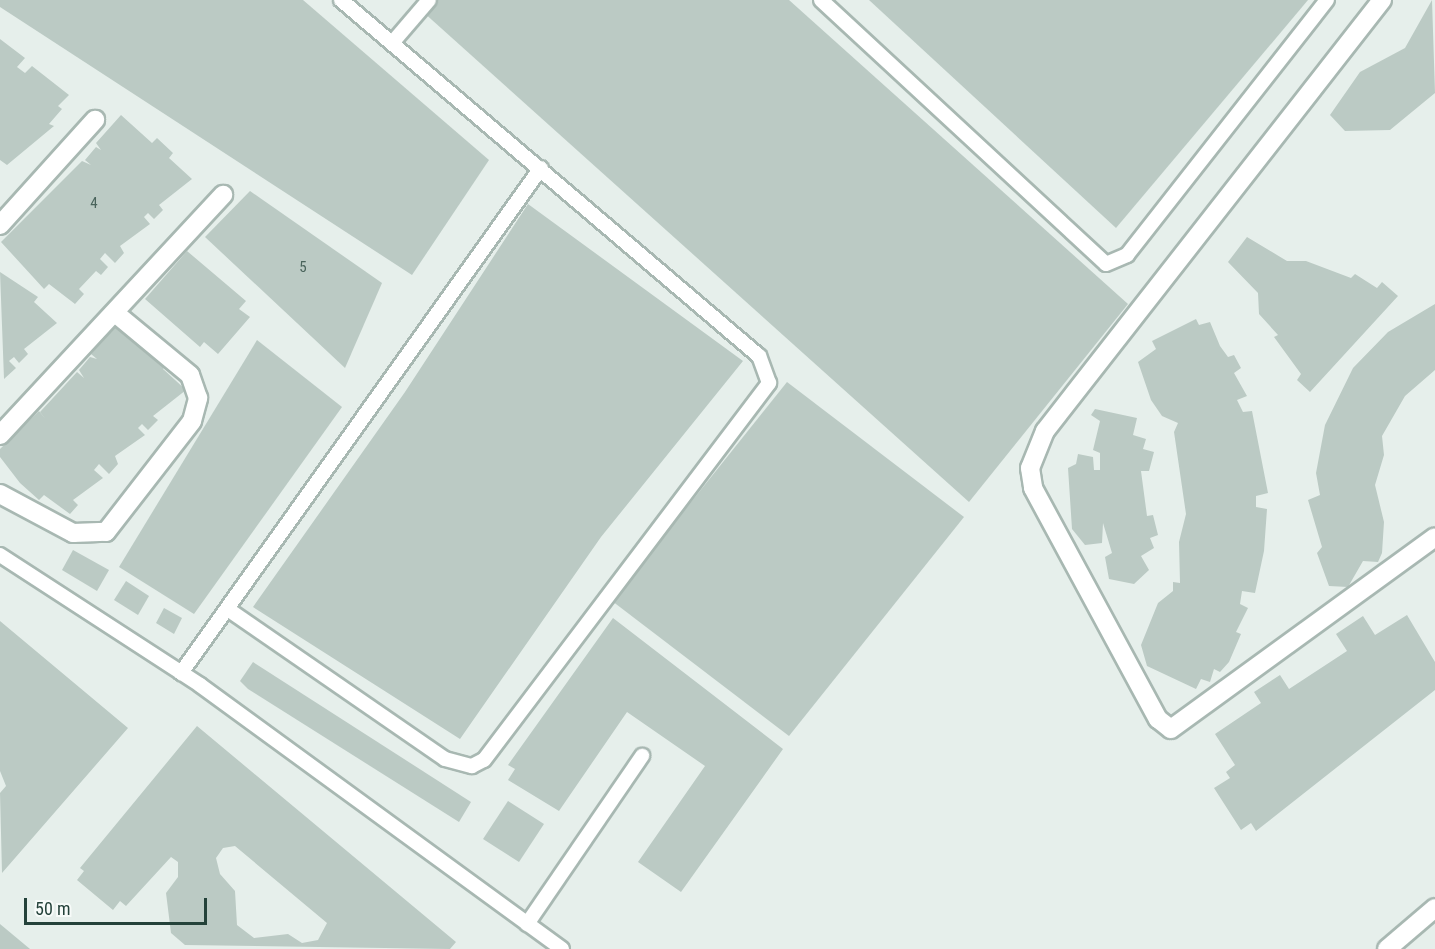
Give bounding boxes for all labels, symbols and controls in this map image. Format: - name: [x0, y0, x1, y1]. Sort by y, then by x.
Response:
- house number: 4: [90, 195, 98, 213]
- house number: 5: [299, 259, 307, 277]
- scale bar: [27, 886, 210, 924]
- text: 50 m: [35, 898, 70, 919]

